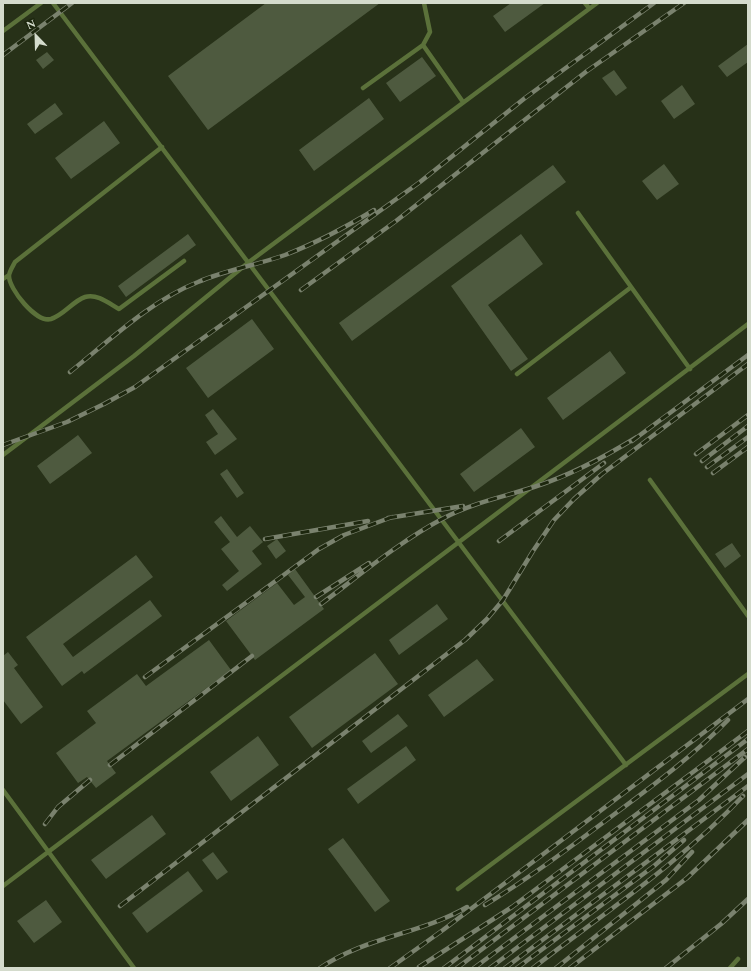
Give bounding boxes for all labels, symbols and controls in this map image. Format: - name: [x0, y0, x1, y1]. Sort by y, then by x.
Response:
- text: N: [24, 15, 39, 34]
- north arrow: [16, 16, 56, 56]

